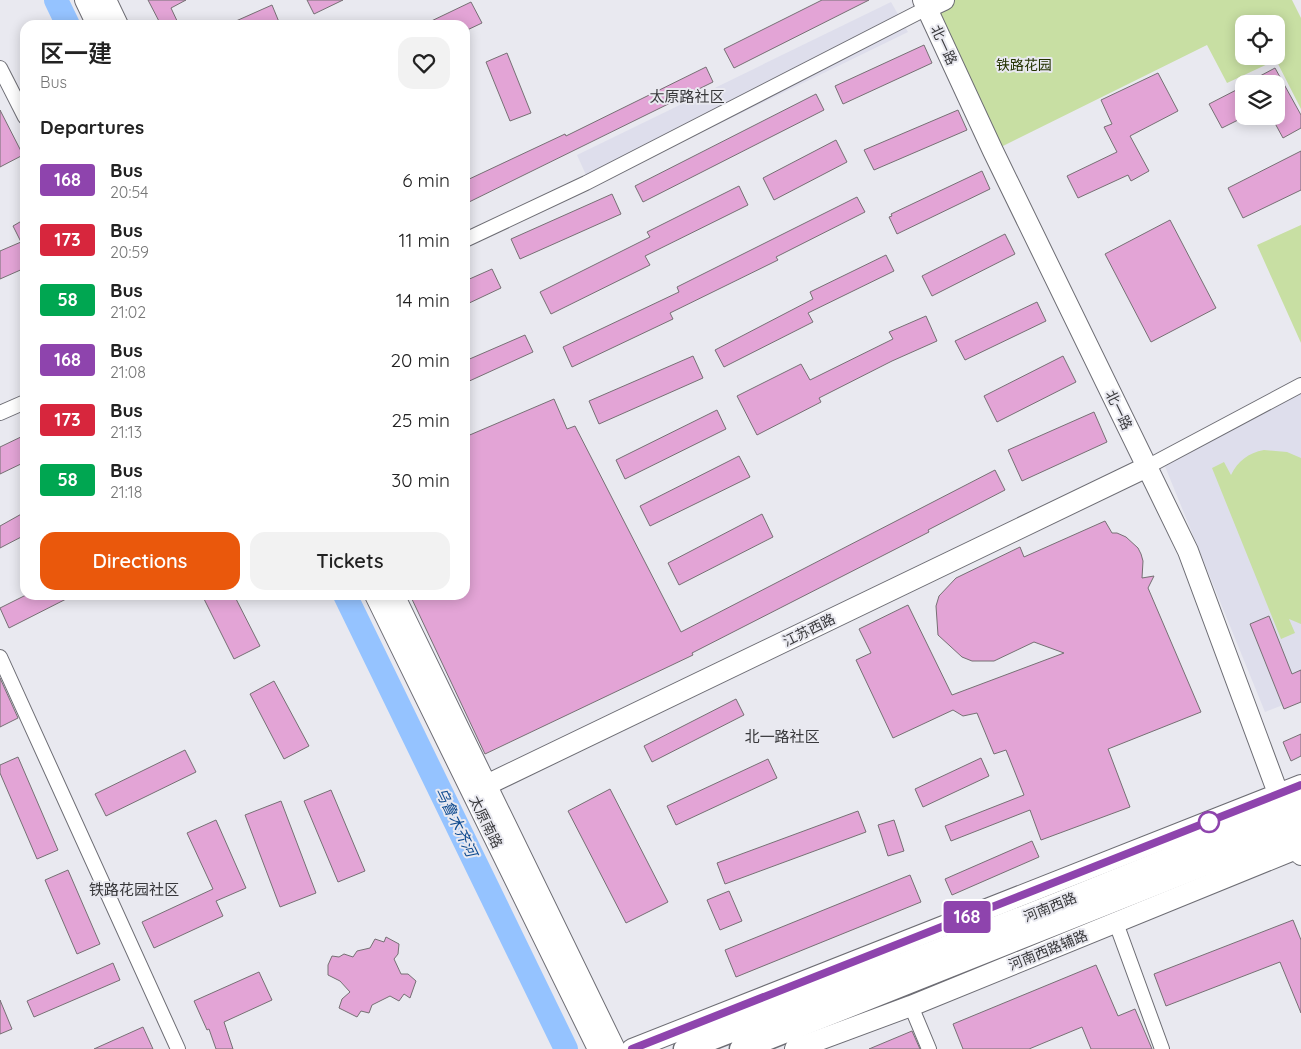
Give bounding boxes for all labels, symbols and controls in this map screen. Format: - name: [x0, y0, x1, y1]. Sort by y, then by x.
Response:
- map controls: [1235, 15, 1285, 125]
- button: locate: [1235, 15, 1285, 65]
- street label: 北一路: [927, 22, 961, 68]
- button: heart: [398, 37, 450, 89]
- text: 区一建: [40, 38, 112, 68]
- park label: 铁路花园: [996, 56, 1052, 74]
- text: Bus: [40, 72, 67, 92]
- button: layers: [1235, 75, 1285, 125]
- district label: 太原路社区: [649, 87, 725, 106]
- text: Departures: [40, 115, 144, 139]
- text: Bus: [110, 158, 143, 182]
- text: 168: [54, 168, 81, 191]
- text: 6 min: [402, 168, 450, 192]
- text: 20:54: [110, 182, 149, 202]
- text: Bus: [110, 218, 143, 242]
- text: 173: [54, 228, 81, 251]
- text: 11 min: [398, 228, 450, 252]
- text: 20:59: [110, 242, 149, 262]
- text: Bus: [110, 278, 143, 302]
- text: 58: [57, 288, 78, 311]
- text: 14 min: [396, 288, 450, 312]
- text: 21:02: [110, 302, 146, 322]
- text: Bus: [110, 338, 143, 362]
- text: 168: [54, 348, 81, 371]
- text: 20 min: [391, 348, 450, 372]
- text: 21:08: [110, 362, 146, 382]
- street label: 北一路: [1102, 387, 1136, 433]
- text: Bus: [110, 398, 143, 422]
- text: 173: [54, 408, 81, 431]
- text: 25 min: [392, 408, 450, 432]
- text: 21:13: [110, 422, 142, 442]
- text: Bus: [110, 458, 143, 482]
- text: 58: [57, 468, 78, 491]
- text: 30 min: [391, 468, 450, 492]
- text: 21:18: [110, 482, 142, 502]
- button: Directions: [40, 532, 240, 590]
- button: Tickets: [250, 532, 450, 590]
- street label: 江苏西路: [780, 610, 838, 650]
- district label: 北一路社区: [744, 727, 820, 746]
- water label: 乌鲁木齐河: [431, 784, 483, 862]
- street label: 太原南路: [466, 793, 506, 851]
- unlabelled marker: [1198, 811, 1220, 833]
- district label: 铁路花园社区: [89, 880, 179, 899]
- street label: 河南西路: [1021, 888, 1079, 926]
- line badge: 168: [938, 901, 996, 933]
- text: 168: [954, 905, 980, 928]
- street label: 河南西路辅路: [1006, 926, 1090, 974]

